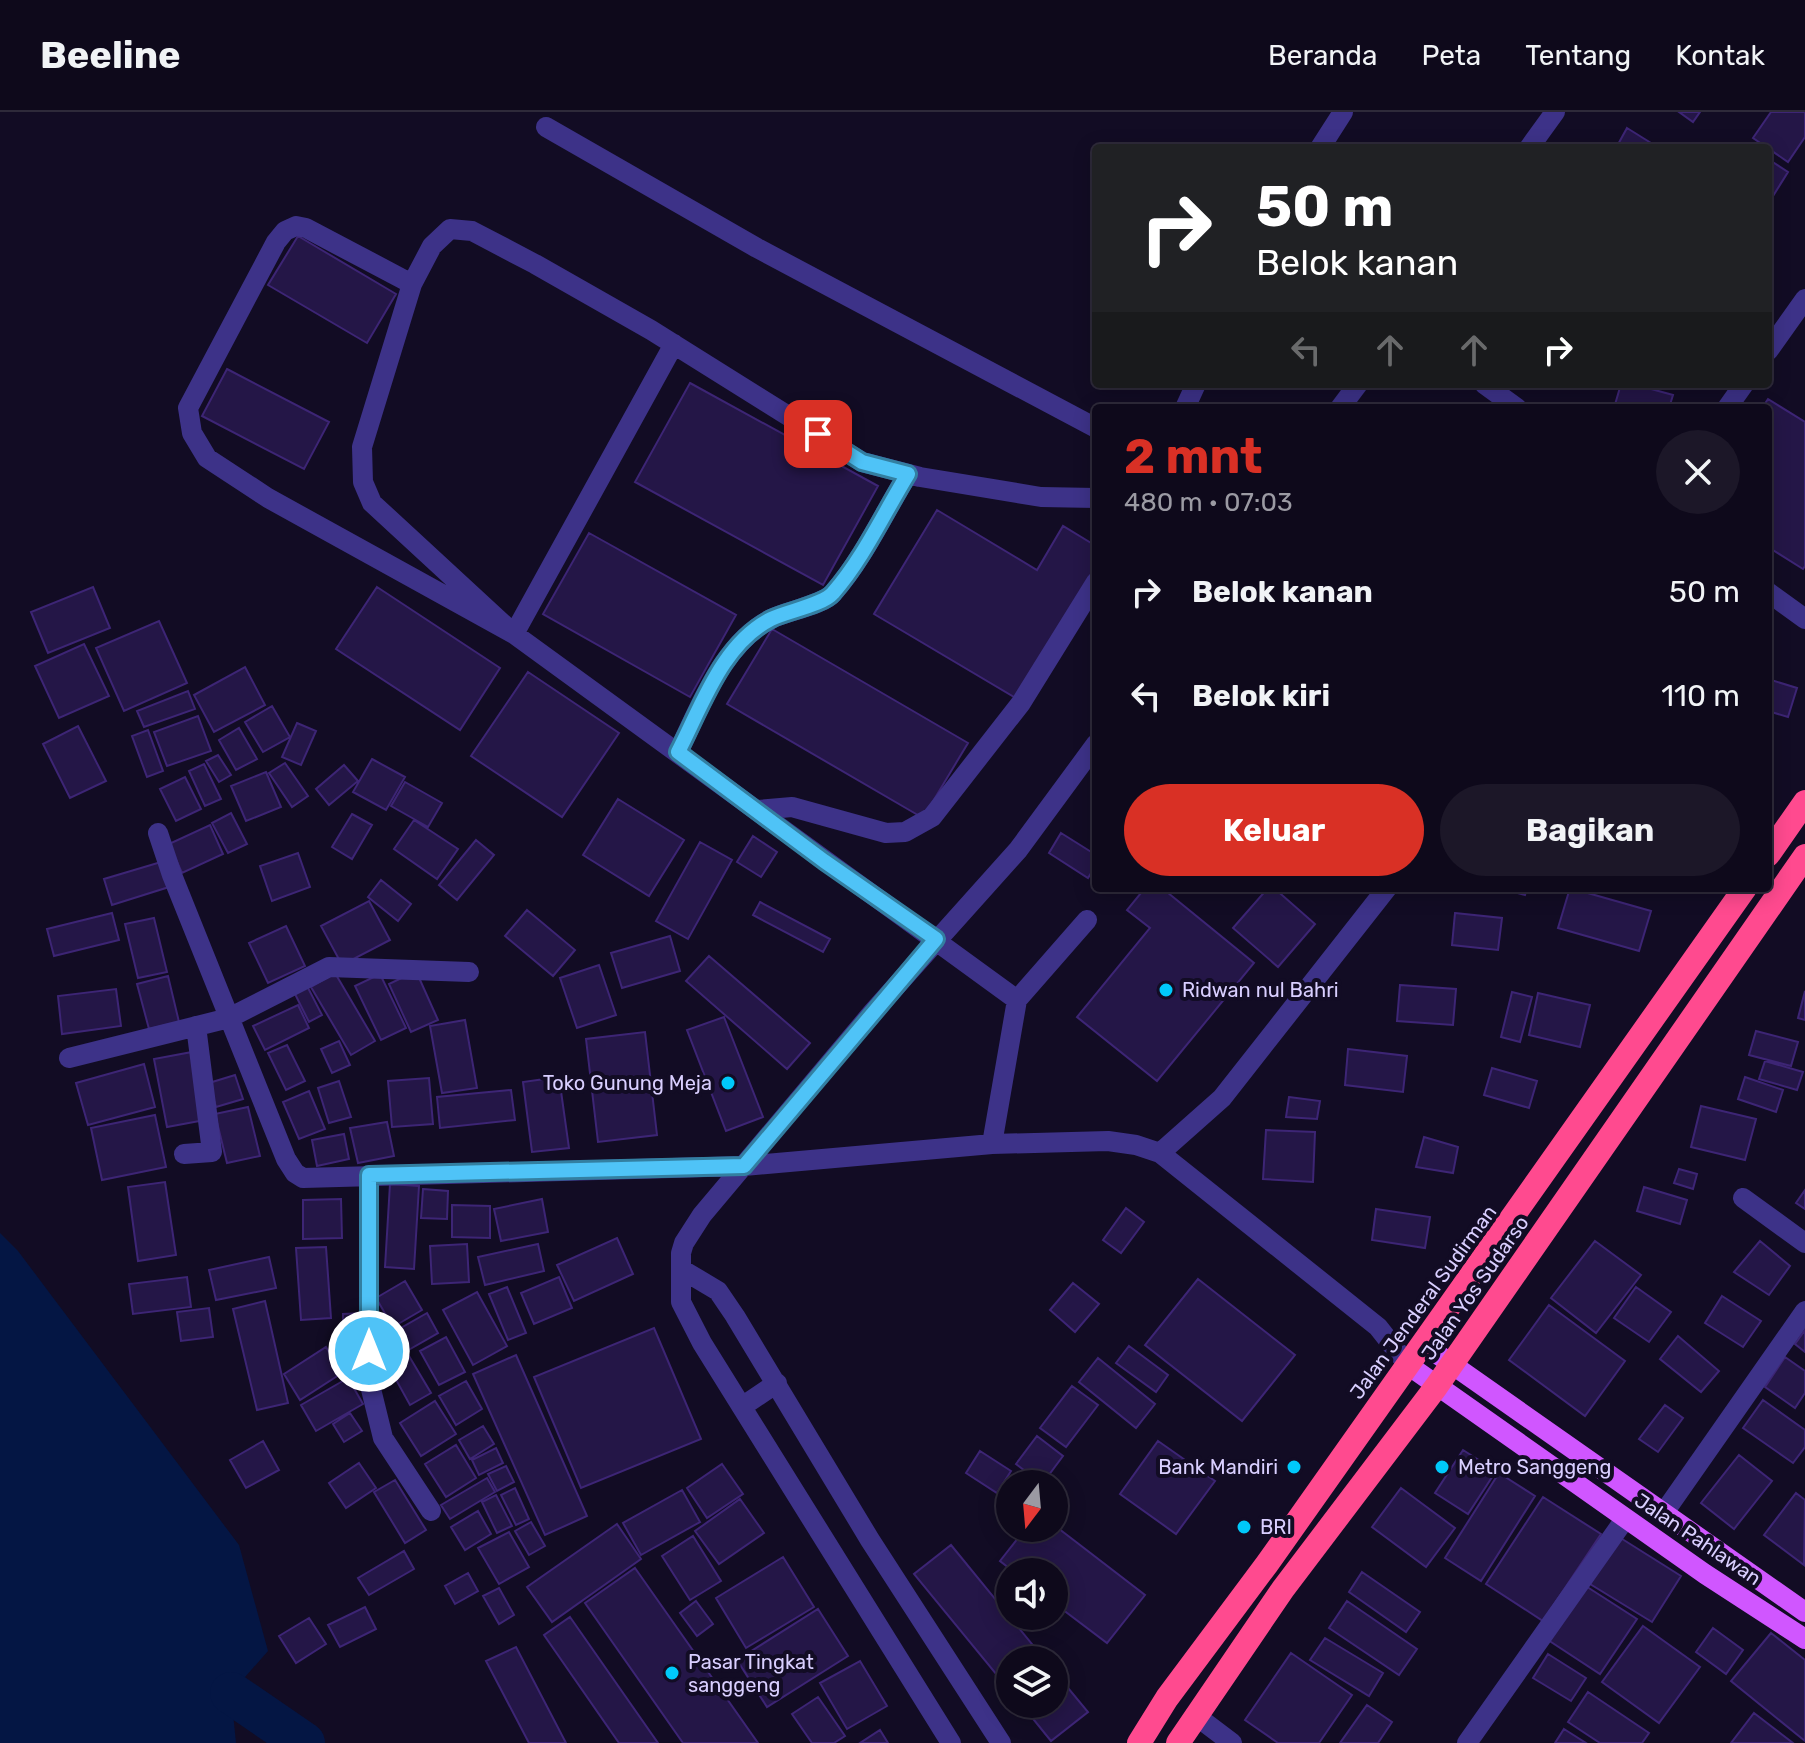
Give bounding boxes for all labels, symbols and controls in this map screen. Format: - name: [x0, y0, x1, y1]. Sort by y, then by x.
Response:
- text: Beeline: [40, 32, 181, 78]
- text: Beranda: [1268, 39, 1377, 72]
- text: Peta: [1421, 39, 1481, 72]
- text: Tentang: [1525, 39, 1631, 72]
- text: Kontak: [1675, 39, 1765, 72]
- text: 50 m: [1256, 174, 1393, 240]
- icon: right: [1124, 176, 1228, 280]
- text: Belok kanan: [1256, 241, 1458, 284]
- icon: left: [1284, 328, 1328, 372]
- icon: ahead: [1368, 328, 1412, 372]
- icon: ahead: [1452, 328, 1496, 372]
- icon: right: [1536, 328, 1580, 372]
- pin: [784, 400, 852, 468]
- icon: arrive: [796, 412, 840, 456]
- text: 2 mnt: [1124, 428, 1262, 485]
- button: close: [1656, 430, 1740, 514]
- text: 480 m · 07:03: [1124, 487, 1293, 518]
- icon: right: [1124, 570, 1168, 614]
- text: Belok kanan: [1192, 574, 1373, 610]
- text: 50 m: [1669, 574, 1740, 610]
- icon: left: [1124, 674, 1168, 718]
- text: Belok kiri: [1192, 678, 1330, 714]
- text: 110 m: [1661, 678, 1740, 714]
- button: Keluar: [1124, 784, 1424, 876]
- button: Bagikan: [1440, 784, 1740, 876]
- place label: Ridwan nul Bahri: [1182, 978, 1339, 1002]
- marker: Ridwan nul Bahri: [1157, 981, 1175, 999]
- place label: Toko Gunung Meja: [543, 1071, 712, 1095]
- marker: Toko Gunung Meja: [719, 1074, 737, 1092]
- street label: Jalan Jenderal Sudirman: [1345, 1200, 1501, 1404]
- street label: Jalan Yos Sudarso: [1416, 1211, 1534, 1365]
- position arrow: [327, 1309, 411, 1393]
- place label: Bank Mandiri: [1158, 1455, 1278, 1479]
- place label: Metro Sanggeng: [1458, 1455, 1611, 1479]
- marker: Bank Mandiri: [1285, 1458, 1303, 1476]
- marker: Metro Sanggeng: [1433, 1458, 1451, 1476]
- north arrow: [996, 1470, 1068, 1542]
- map controls: [996, 1470, 1068, 1718]
- street label: Jalan Pahlawan: [1630, 1488, 1766, 1590]
- place label: BRI: [1260, 1515, 1292, 1539]
- marker: BRI: [1235, 1518, 1253, 1536]
- button: sound: [996, 1558, 1068, 1630]
- button: layers: [996, 1646, 1068, 1718]
- place label: Pasar Tingkat sanggeng: [688, 1650, 814, 1697]
- marker: Pasar Tingkat sanggeng: [663, 1664, 681, 1682]

